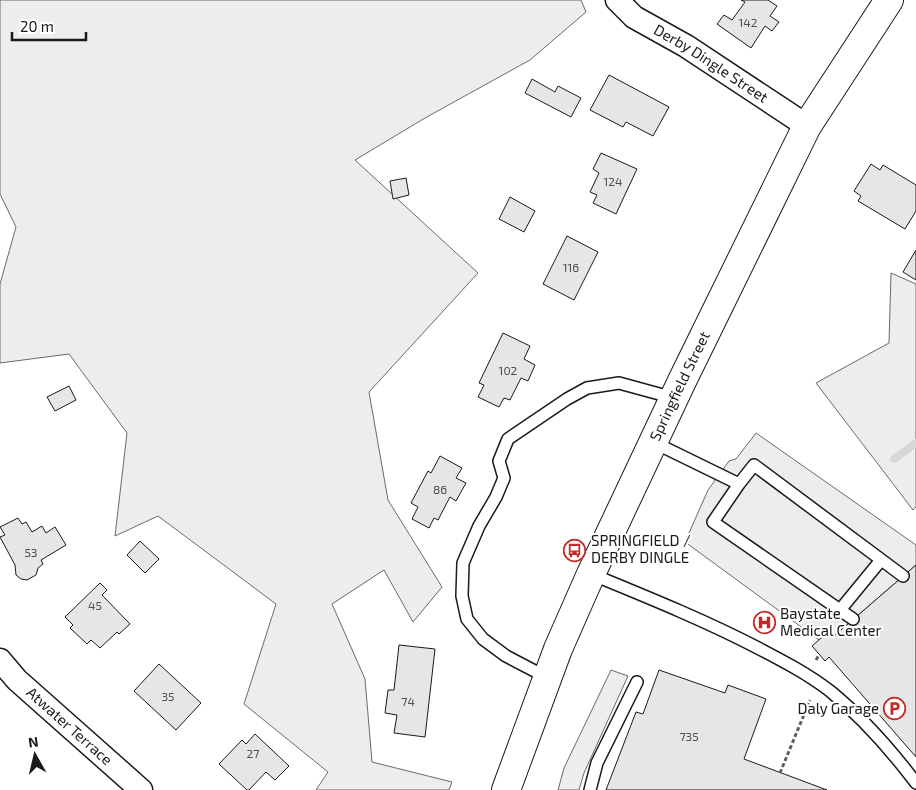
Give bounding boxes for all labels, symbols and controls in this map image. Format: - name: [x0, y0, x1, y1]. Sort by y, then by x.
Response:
- scale bar: [12, 10, 86, 42]
- house number: 142: [739, 15, 758, 29]
- text: 20 m: [20, 17, 54, 35]
- street label: Derby Dingle Street: [651, 20, 772, 106]
- house number: 124: [604, 174, 622, 188]
- house number: 116: [563, 260, 579, 274]
- street label: Springfield Street: [645, 328, 713, 443]
- house number: 102: [499, 363, 518, 377]
- house number: 86: [433, 482, 447, 496]
- place label: SPRINGFIELD / DERBY DINGLE: [591, 531, 691, 566]
- bus stop icon: SPRINGFIELD / DERBY DINGLE: [563, 538, 587, 562]
- house number: 53: [24, 545, 38, 559]
- house number: 45: [88, 598, 102, 612]
- place label: Baystate Medical Center: [780, 604, 882, 639]
- hospital icon: Baystate Medical Center: [752, 611, 776, 635]
- street label: Atwater Terrace: [23, 683, 116, 768]
- house number: 35: [161, 689, 175, 703]
- house number: 74: [401, 694, 415, 708]
- parking icon: Daly Garage: [883, 697, 907, 721]
- place label: Daly Garage: [797, 699, 879, 717]
- house number: 735: [679, 729, 699, 743]
- north arrow: [10, 730, 60, 780]
- text: N: [27, 733, 39, 751]
- house number: 27: [247, 746, 259, 760]

